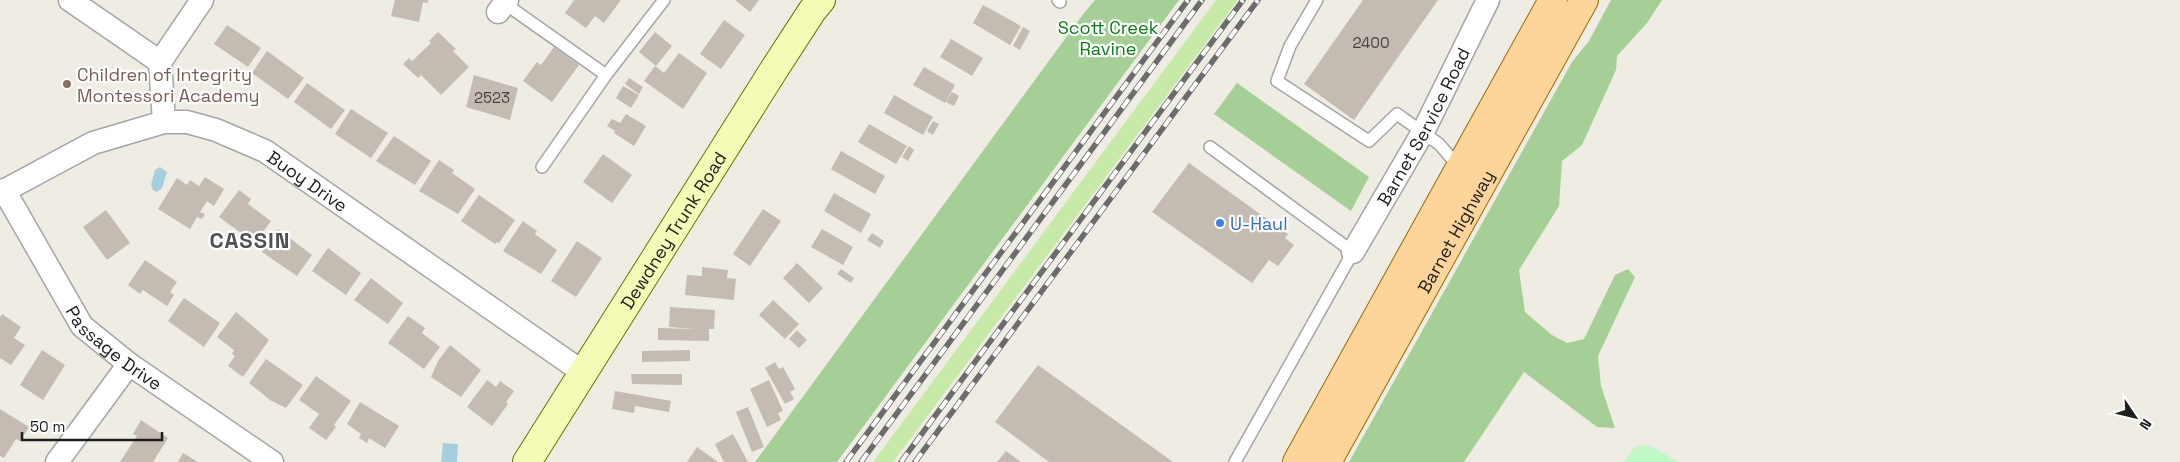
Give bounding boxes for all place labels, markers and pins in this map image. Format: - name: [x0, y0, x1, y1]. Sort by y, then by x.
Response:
- place label: Children of Integrity Montessori Academy: [77, 63, 260, 107]
- marker: Children of Integrity Montessori Academy: [61, 78, 73, 90]
- place label: U-Haul: [1230, 212, 1288, 235]
- marker: U-Haul: [1214, 217, 1226, 229]

